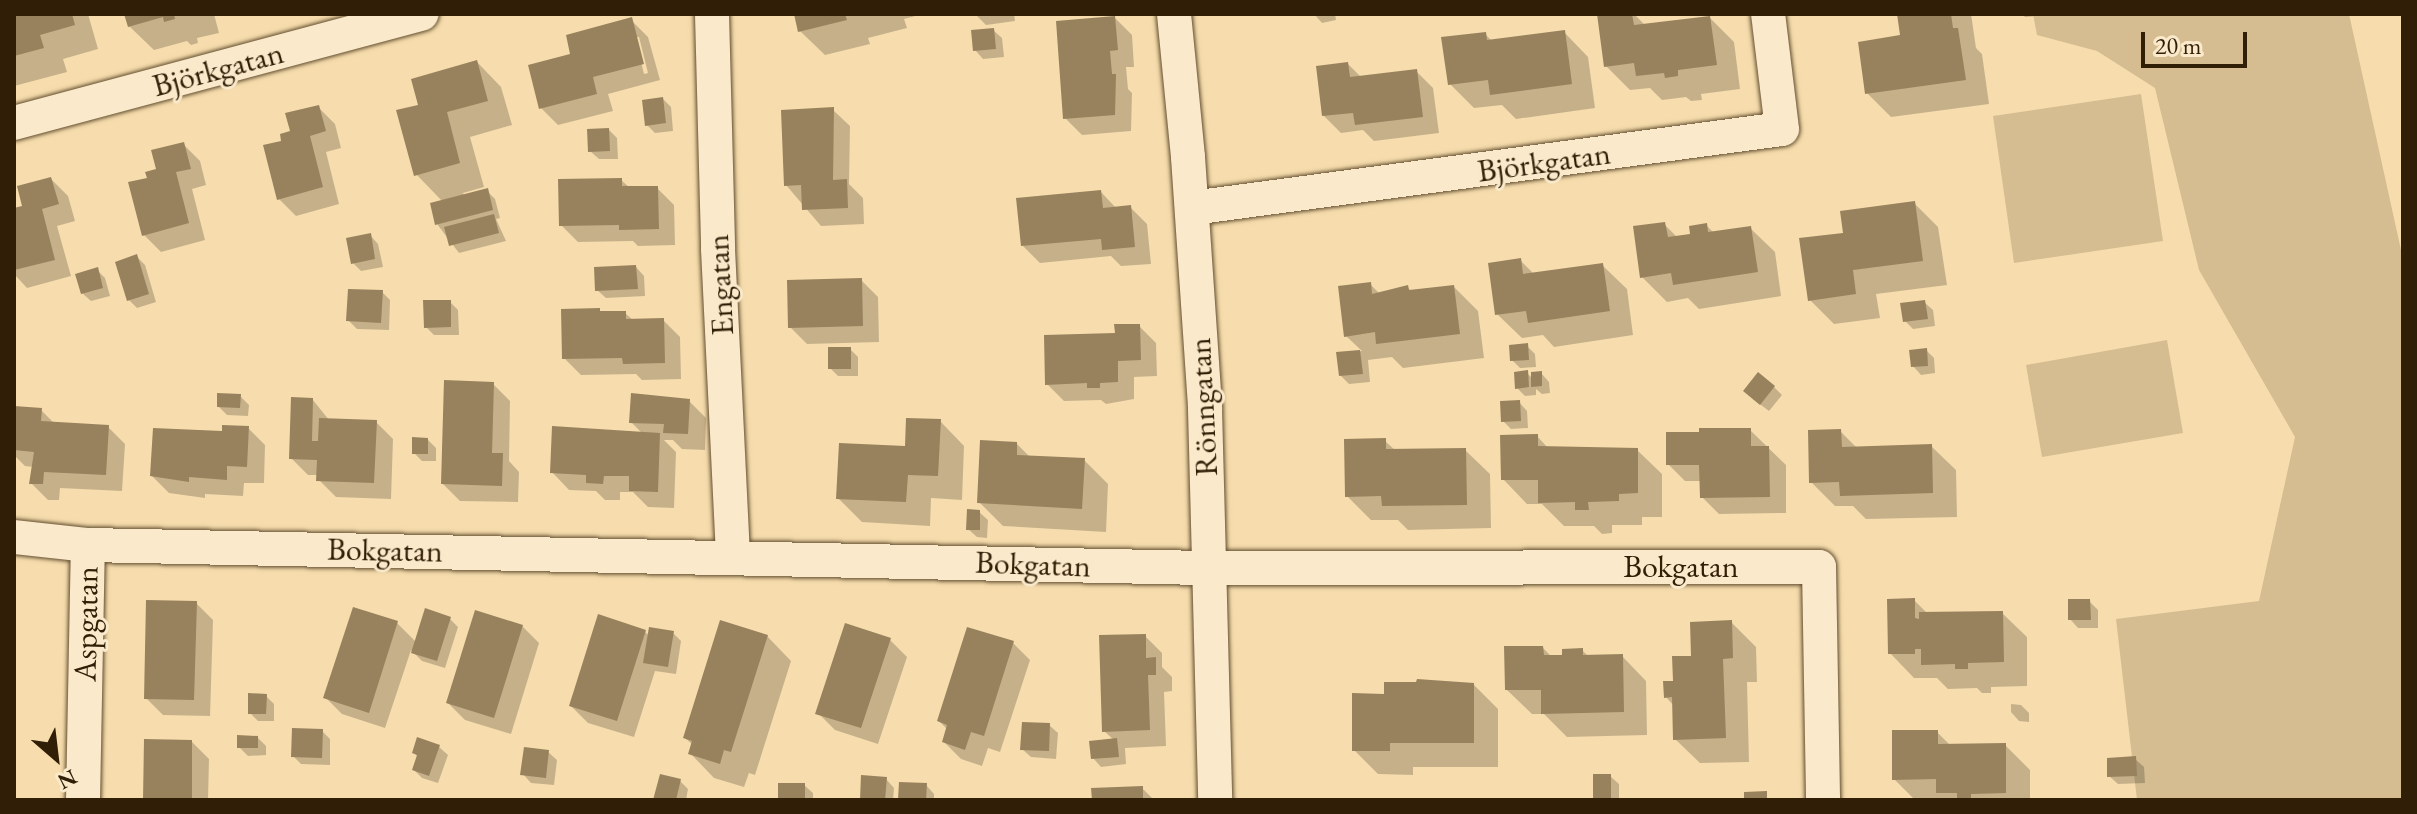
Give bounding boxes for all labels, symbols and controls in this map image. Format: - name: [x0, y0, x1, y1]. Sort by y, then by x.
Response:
- scale bar: [2145, 16, 2251, 66]
- text: 20 m: [2155, 30, 2202, 61]
- street label: Björkgatan: [148, 33, 288, 105]
- street label: Björkgatan: [1475, 134, 1613, 190]
- street label: Engatan: [698, 233, 742, 337]
- street label: Rönngatan: [1180, 337, 1226, 477]
- street label: Bokgatan: [327, 530, 443, 570]
- street label: Bokgatan: [975, 543, 1091, 585]
- street label: Bokgatan: [1623, 547, 1739, 585]
- street label: Aspgatan: [66, 566, 106, 682]
- north arrow: [16, 718, 96, 798]
- text: N: [53, 763, 82, 797]

